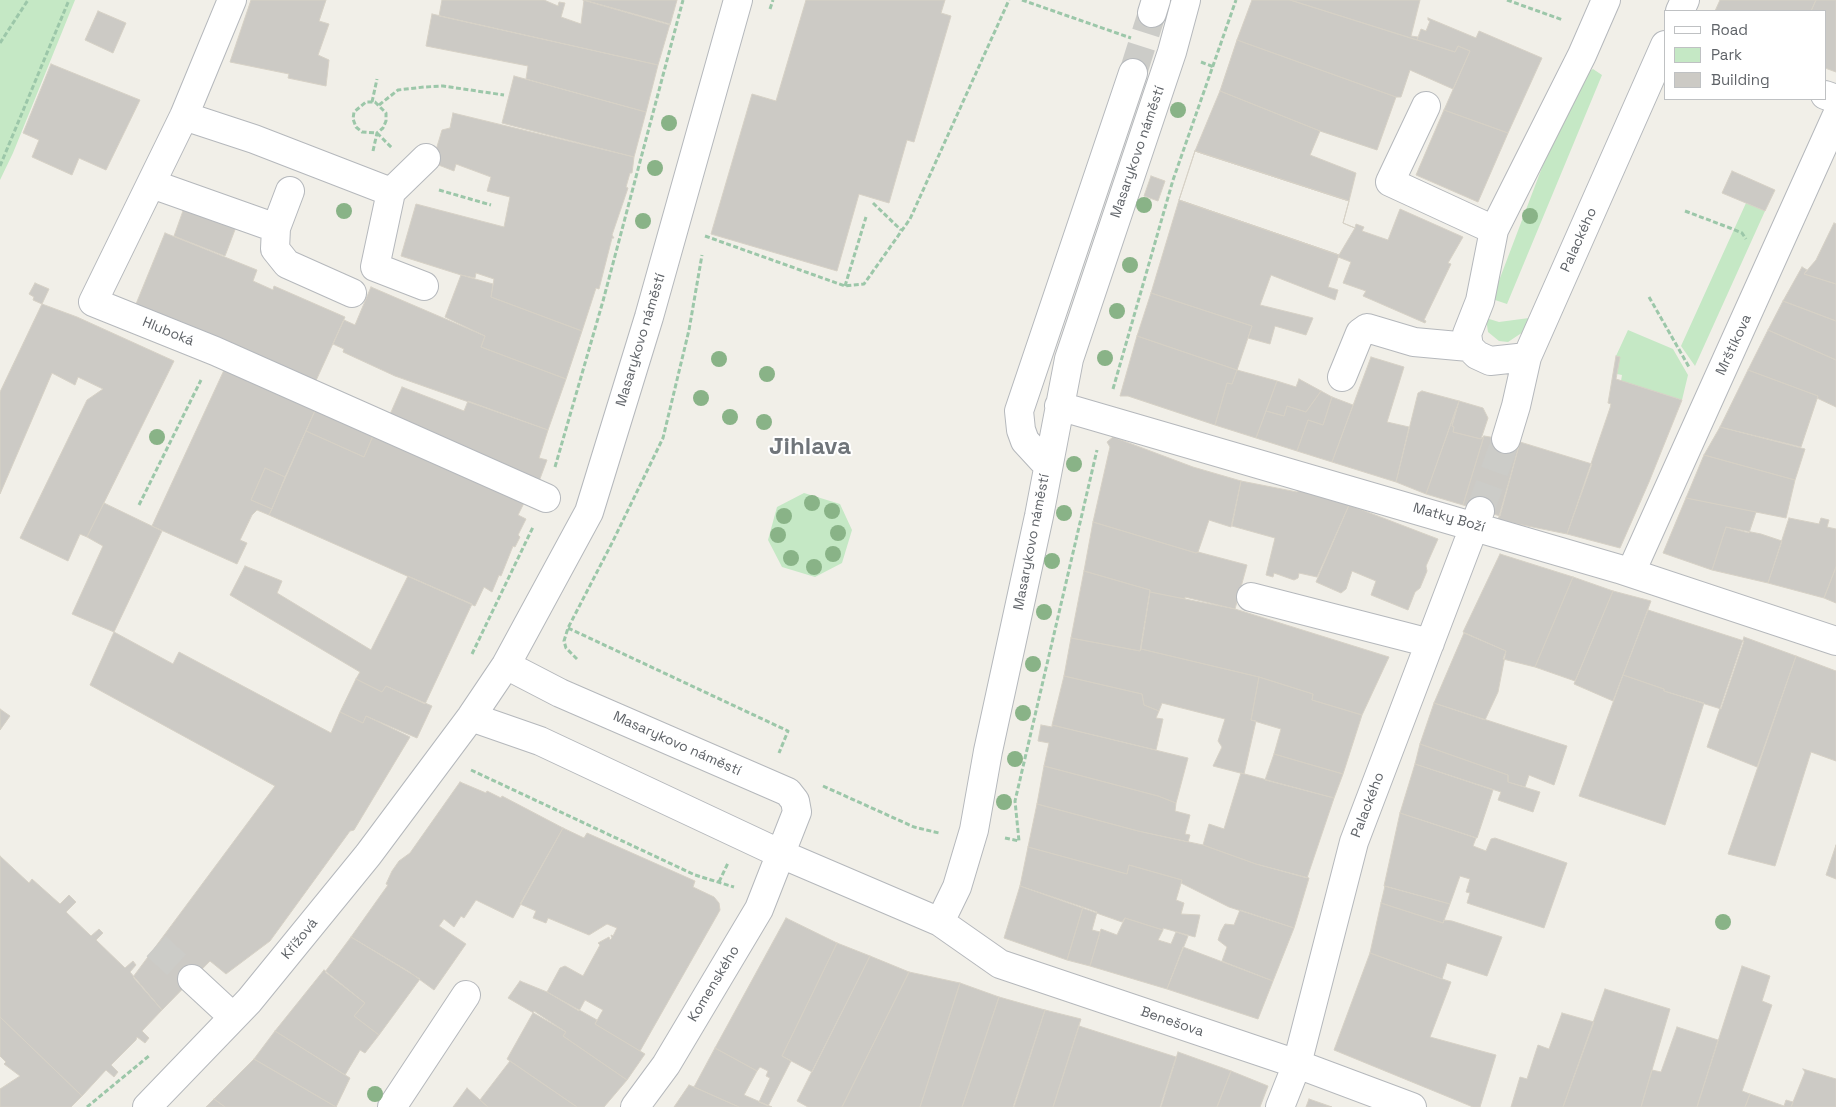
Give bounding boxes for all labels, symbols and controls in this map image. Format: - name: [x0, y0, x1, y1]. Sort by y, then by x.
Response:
- legend: [1664, 10, 1826, 100]
- text: Road: [1711, 20, 1748, 39]
- text: Park: [1711, 45, 1742, 64]
- text: Building: [1711, 70, 1770, 89]
- street label: Masarykovo náměstí: [1108, 84, 1168, 220]
- street label: Palackého: [1557, 205, 1601, 275]
- street label: Masarykovo náměstí: [613, 271, 669, 409]
- street label: Mrštíkova: [1713, 312, 1755, 378]
- street label: Hluboká: [140, 314, 196, 350]
- district label: Jihlava: [769, 433, 851, 461]
- street label: Masarykovo náměstí: [1011, 472, 1053, 612]
- street label: Matky Boží: [1411, 500, 1487, 536]
- street label: Masarykovo náměstí: [610, 708, 744, 780]
- street label: Palackého: [1348, 770, 1388, 840]
- street label: Křížová: [278, 915, 322, 963]
- street label: Komenského: [685, 943, 743, 1025]
- street label: Benešova: [1138, 1003, 1206, 1041]

